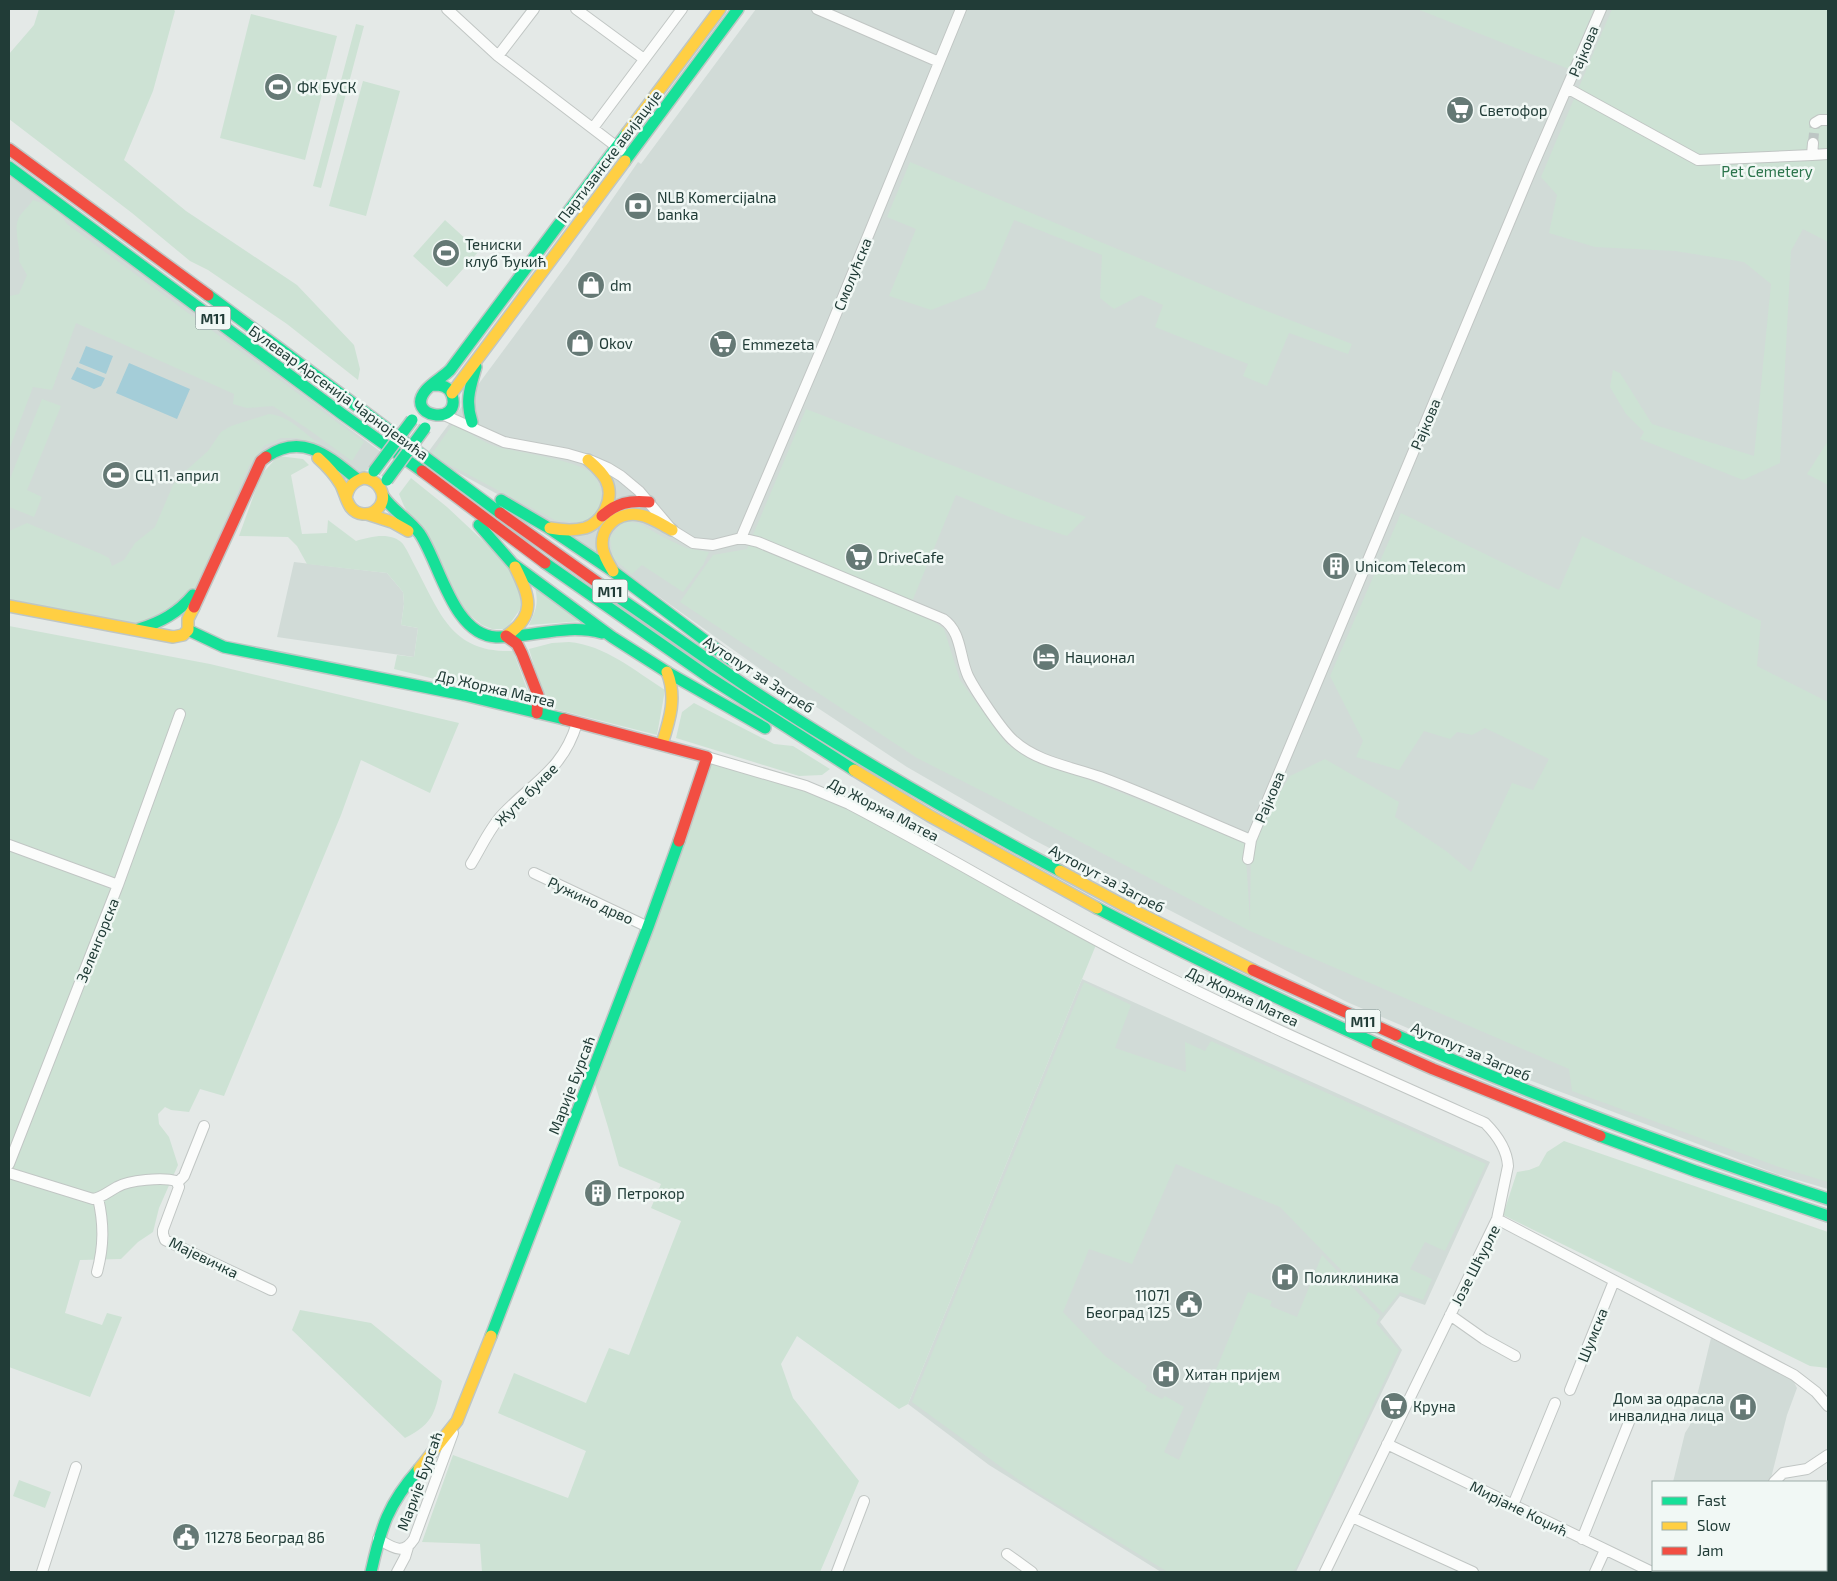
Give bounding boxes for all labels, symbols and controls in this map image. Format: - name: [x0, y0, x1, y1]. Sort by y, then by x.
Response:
- street label: Рајкова: [1564, 23, 1603, 80]
- sports icon: ФК БУСК: [263, 72, 293, 102]
- place label: ФК БУСК: [297, 78, 357, 96]
- street label: Партизанске авијације: [553, 86, 666, 227]
- supermarket icon: Светофор: [1445, 95, 1475, 125]
- place label: Светофор: [1479, 101, 1548, 119]
- park label: Pet Cemetery: [1721, 162, 1813, 180]
- place label: NLB Komercijalna banka: [657, 188, 777, 223]
- bank icon: NLB Komercijalna banka: [623, 191, 653, 221]
- place label: Тениски клуб Ђукић: [465, 235, 546, 271]
- street label: Смолућска: [829, 235, 876, 313]
- sports icon: Тениски клуб Ђукић: [431, 238, 461, 268]
- shop icon: dm: [576, 270, 606, 300]
- place label: dm: [610, 276, 632, 294]
- road number: M11: [196, 306, 230, 330]
- street label: Булевар Арсенија Чарнојевића: [245, 321, 432, 464]
- shop icon: Okov: [565, 328, 595, 358]
- supermarket icon: Emmezeta: [708, 329, 738, 359]
- place label: Okov: [599, 334, 633, 352]
- place label: Emmezeta: [742, 335, 814, 353]
- street label: Рајкова: [1406, 396, 1445, 453]
- sports icon: СЦ 11. април: [101, 460, 131, 490]
- place label: СЦ 11. април: [135, 466, 219, 484]
- supermarket icon: DriveCafe: [844, 542, 874, 572]
- place label: DriveCafe: [878, 548, 944, 566]
- building icon: Unicom Telecom: [1321, 551, 1351, 581]
- place label: Unicom Telecom: [1355, 557, 1466, 575]
- road number: M11: [592, 580, 628, 602]
- street label: Аутопут за Загреб: [700, 632, 818, 717]
- hotel icon: Национал: [1031, 642, 1061, 672]
- place label: Национал: [1065, 648, 1135, 666]
- street label: Др Жоржа Матеа: [435, 666, 557, 710]
- street label: Жуте букве: [491, 759, 562, 830]
- street label: Рајкова: [1250, 769, 1289, 826]
- street label: Др Жоржа Матеа: [826, 773, 942, 845]
- street label: Аутопут за Загреб: [1046, 840, 1168, 917]
- street label: Ружино дрво: [545, 872, 637, 929]
- street label: Зеленгорска: [72, 895, 122, 985]
- street label: Др Жоржа Матеа: [1184, 962, 1302, 1030]
- road number: M11: [1346, 1009, 1380, 1032]
- street label: Аутопут за Загреб: [1408, 1018, 1533, 1085]
- street label: Марије Бурсаћ: [544, 1033, 599, 1137]
- building icon: Петрокор: [583, 1178, 613, 1208]
- place label: Петрокор: [617, 1184, 685, 1202]
- street label: Јозе Шћурле: [1447, 1222, 1504, 1309]
- street label: Мајевичка: [166, 1233, 242, 1282]
- hospital icon: Поликлиника: [1270, 1262, 1300, 1292]
- place label: Поликлиника: [1304, 1268, 1399, 1286]
- place label: 11071 Београд 125: [1086, 1286, 1170, 1321]
- public building icon: 11071 Београд 125: [1174, 1289, 1204, 1319]
- street label: Шумска: [1573, 1305, 1612, 1365]
- hospital icon: Хитан пријем: [1151, 1359, 1181, 1389]
- place label: Хитан пријем: [1185, 1365, 1280, 1384]
- place label: Дом за одрасла инвалидна лица: [1609, 1389, 1724, 1424]
- supermarket icon: Круна: [1379, 1391, 1409, 1421]
- hospital icon: Дом за одрасла инвалидна лица: [1728, 1392, 1758, 1422]
- place label: Круна: [1413, 1397, 1456, 1416]
- street label: Марије Бурсаћ: [393, 1429, 446, 1533]
- street label: Мирјане Коџић: [1467, 1477, 1571, 1540]
- legend: [1652, 1481, 1827, 1571]
- text: Fast: [1697, 1491, 1727, 1509]
- text: Slow: [1697, 1516, 1731, 1534]
- public building icon: 11278 Београд 86: [171, 1522, 201, 1552]
- place label: 11278 Београд 86: [205, 1528, 325, 1546]
- text: Jam: [1697, 1541, 1723, 1559]

